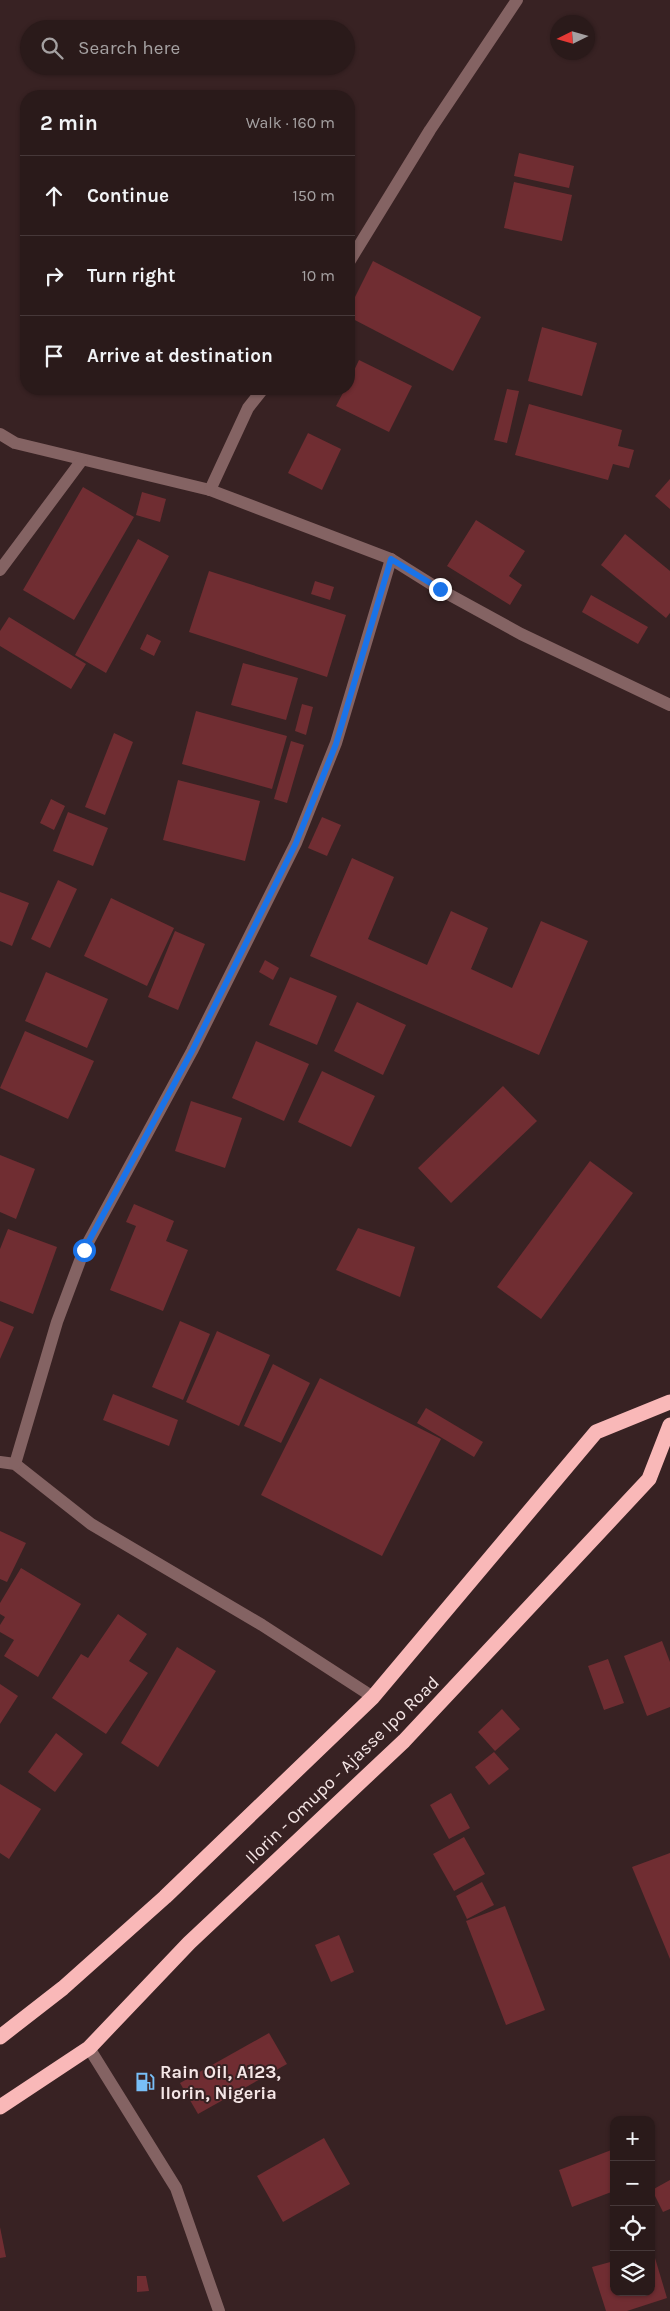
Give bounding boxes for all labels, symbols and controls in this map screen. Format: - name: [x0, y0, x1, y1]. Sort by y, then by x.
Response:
- north arrow: [550, 15, 595, 60]
- search box: [20, 20, 355, 75]
- icon: search: [38, 34, 66, 62]
- text: Search here: [78, 37, 180, 59]
- text: 2 min: [40, 111, 98, 135]
- text: Walk · 160 m: [246, 113, 335, 132]
- icon: ahead: [40, 182, 68, 210]
- text: Continue: [87, 185, 169, 207]
- text: 150 m: [292, 186, 335, 205]
- icon: right: [40, 262, 68, 290]
- text: Turn right: [87, 265, 176, 287]
- text: 10 m: [301, 266, 335, 285]
- icon: arrive: [40, 342, 68, 370]
- text: Arrive at destination: [87, 345, 273, 367]
- route end: [429, 578, 452, 601]
- route start: [73, 1239, 96, 1262]
- street label: Ilorin - Omupo - Ajasse Ipo Road: [240, 1671, 444, 1869]
- place label: Rain Oil, A123, Ilorin, Nigeria: [160, 2061, 281, 2104]
- fuel station icon: Rain Oil, A123, Ilorin, Nigeria: [134, 2071, 156, 2093]
- map controls: [610, 2116, 655, 2296]
- button: +: [610, 2116, 655, 2161]
- button: −: [610, 2161, 655, 2206]
- button: locate: [610, 2206, 655, 2251]
- button: layers: [610, 2251, 655, 2296]

